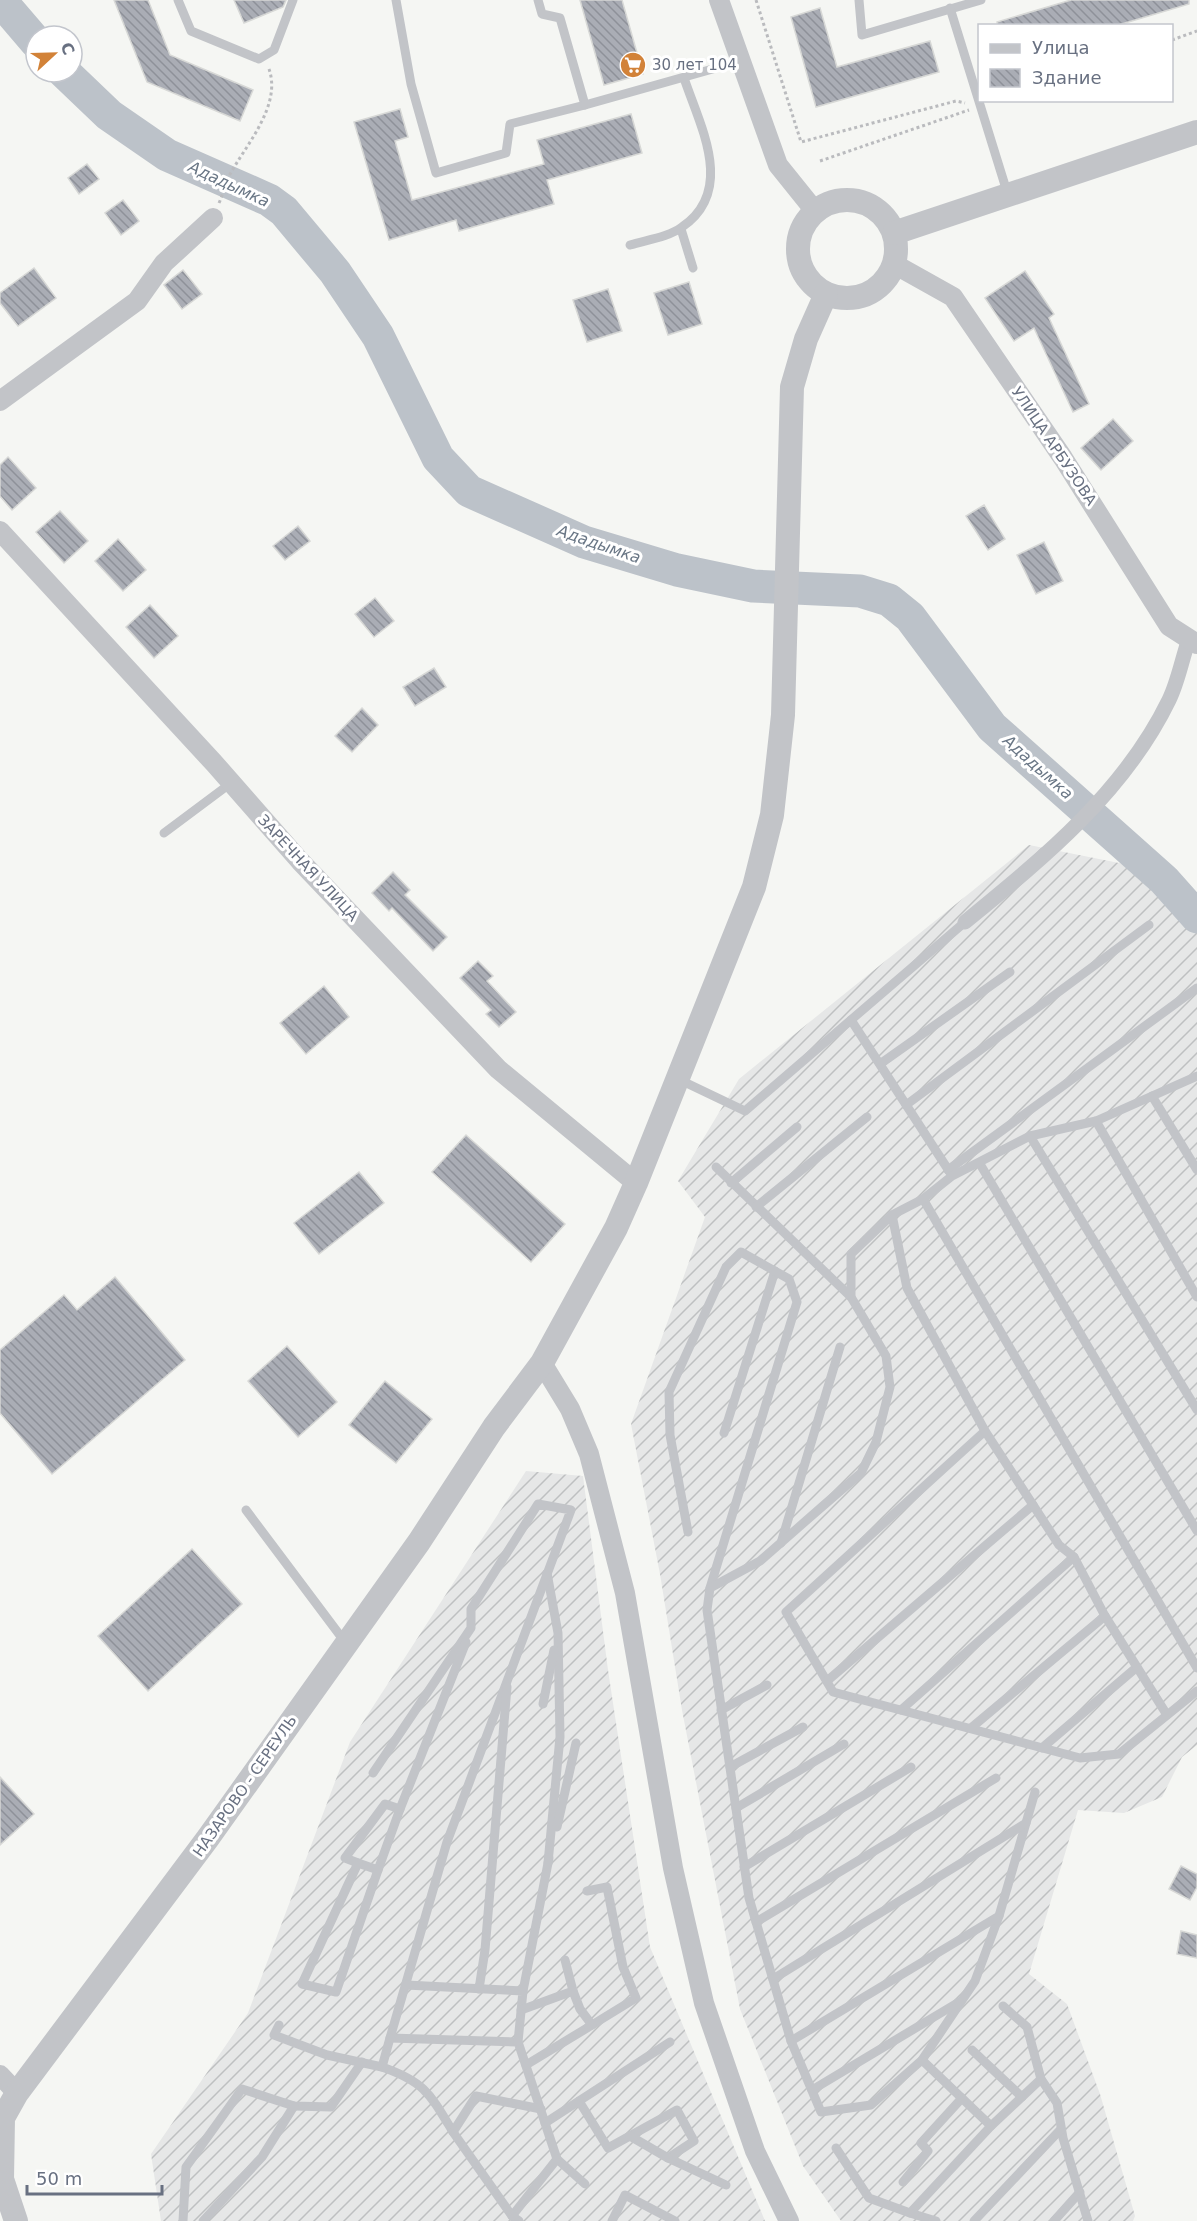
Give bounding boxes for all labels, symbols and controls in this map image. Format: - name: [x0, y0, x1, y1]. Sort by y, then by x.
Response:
- north arrow: [24, 24, 84, 84]
- legend: [978, 24, 1173, 102]
- text: Улица: [1032, 37, 1089, 58]
- text: С: [56, 40, 78, 58]
- supermarket icon: 30 лет 104: [618, 50, 648, 80]
- place label: 30 лет 104: [652, 56, 737, 74]
- text: Здание: [1032, 67, 1102, 88]
- water label: Ададымка: [185, 157, 272, 211]
- street label: УЛИЦА АРБУЗОВА: [1008, 383, 1101, 509]
- water label: Ададымка: [554, 521, 643, 567]
- water label: Ададымка: [999, 730, 1077, 803]
- street label: ЗАРЕЧНАЯ УЛИЦА: [254, 811, 362, 925]
- street label: НАЗАРОВО - СЕРЕУЛЬ: [189, 1712, 301, 1860]
- scale bar: [27, 2158, 162, 2196]
- text: 50 m: [36, 2168, 82, 2189]

